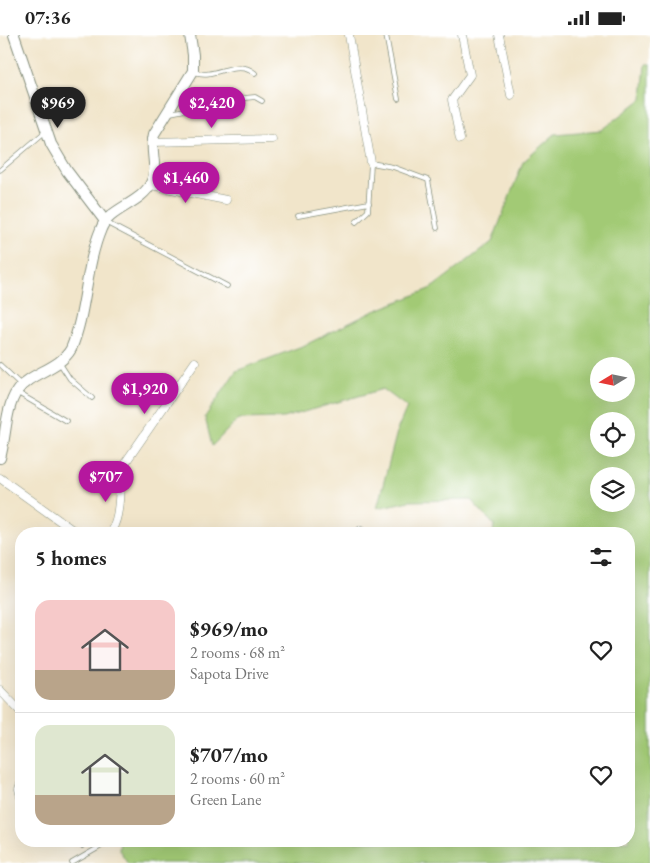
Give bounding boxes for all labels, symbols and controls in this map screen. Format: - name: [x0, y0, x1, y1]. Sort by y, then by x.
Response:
- text: 07:36: [25, 5, 71, 30]
- pin: $969: [28, 87, 88, 129]
- pin: $2,420: [171, 87, 253, 129]
- text: $969: [42, 92, 74, 113]
- text: $2,420: [189, 92, 235, 113]
- pin: $1,460: [145, 161, 227, 204]
- text: $1,460: [163, 167, 209, 188]
- north arrow: [590, 357, 635, 403]
- map controls: [590, 357, 635, 512]
- pin: $1,920: [104, 373, 186, 415]
- text: $1,920: [122, 378, 168, 399]
- button: locate: [590, 412, 635, 457]
- pin: $707: [76, 461, 136, 503]
- text: $707: [90, 466, 122, 487]
- button: layers: [590, 467, 635, 512]
- icon: filters: [587, 543, 615, 571]
- text: 5 homes: [35, 544, 107, 571]
- text: $969/mo: [190, 615, 268, 642]
- icon: home: [75, 620, 135, 680]
- icon: heart: [587, 636, 615, 664]
- text: 2 rooms · 68 m²: [190, 642, 285, 663]
- text: Sapota Drive: [190, 663, 269, 684]
- text: $707/mo: [190, 741, 268, 768]
- icon: home: [75, 745, 135, 805]
- icon: heart: [587, 761, 615, 789]
- text: 2 rooms · 60 m²: [190, 768, 285, 789]
- text: Green Lane: [190, 789, 261, 810]

